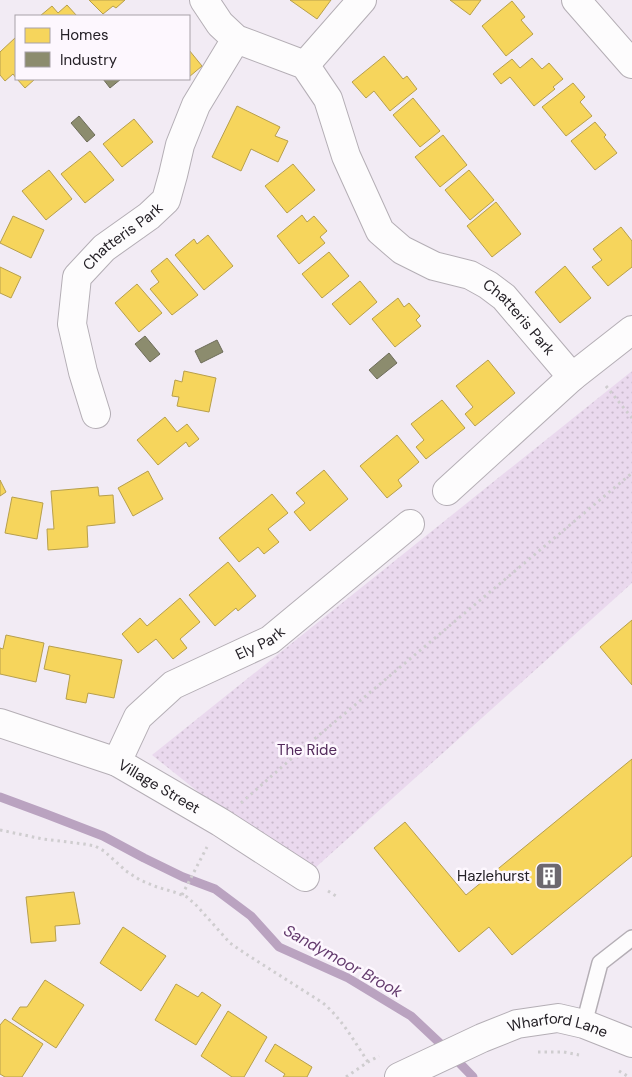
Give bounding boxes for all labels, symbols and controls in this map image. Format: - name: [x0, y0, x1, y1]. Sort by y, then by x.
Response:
- legend: [15, 15, 190, 80]
- text: Homes: [60, 25, 109, 45]
- text: Industry: [60, 50, 118, 70]
- street label: Chatteris Park: [78, 198, 168, 275]
- street label: Chatteris Park: [479, 275, 560, 360]
- street label: Ely Park: [232, 621, 290, 665]
- park label: The Ride: [277, 740, 337, 760]
- street label: Village Street: [114, 755, 204, 818]
- building icon: Hazlehurst: [534, 861, 564, 891]
- place label: Hazlehurst: [457, 866, 530, 886]
- water label: Sandymoor Brook: [280, 920, 407, 1003]
- street label: Wharford Lane: [504, 1008, 611, 1042]

